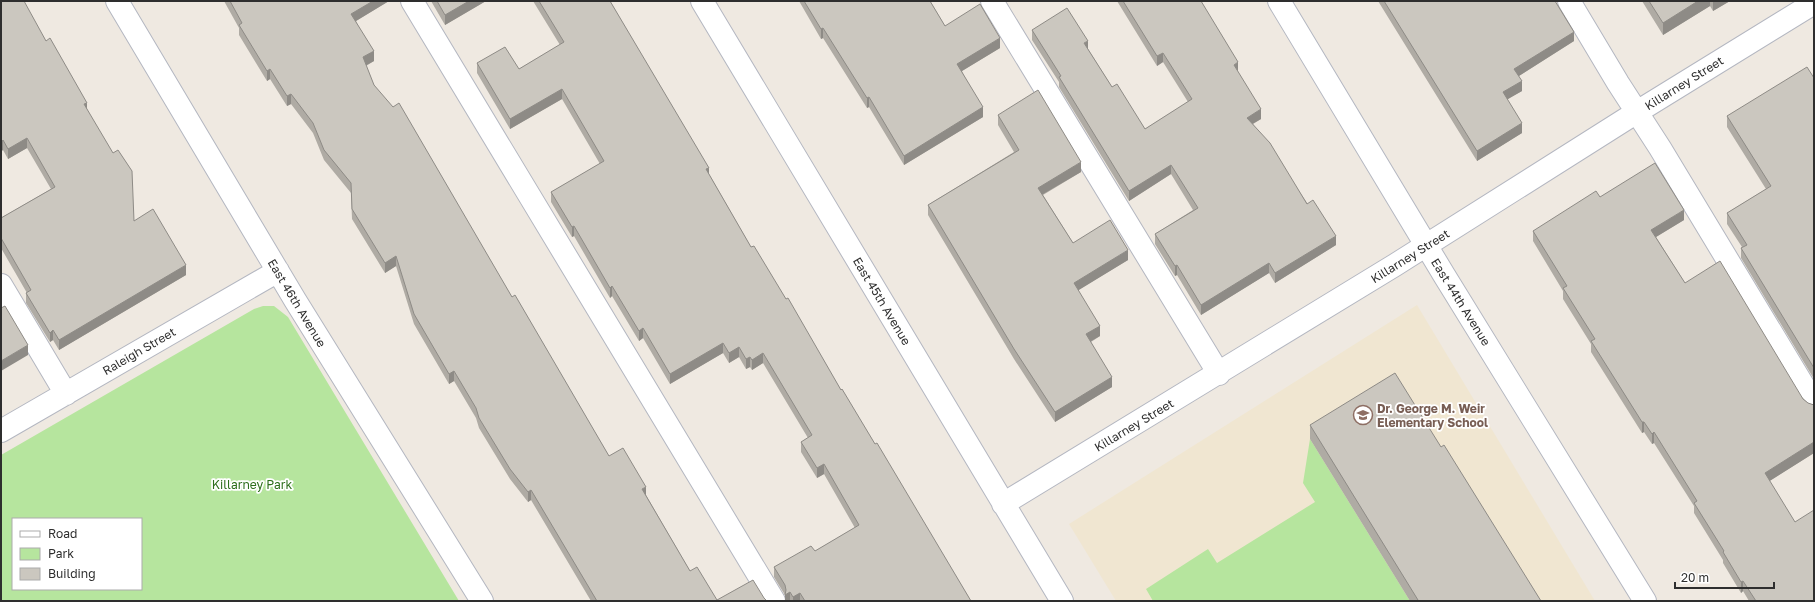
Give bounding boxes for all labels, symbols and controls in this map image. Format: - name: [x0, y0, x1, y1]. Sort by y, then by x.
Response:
- street label: Killarney Street: [1642, 53, 1726, 113]
- street label: Killarney Street: [1368, 226, 1452, 286]
- street label: East 45th Avenue: [850, 254, 914, 348]
- street label: East 44th Avenue: [1428, 255, 1494, 349]
- street label: East 46th Avenue: [265, 256, 329, 350]
- street label: Raleigh Street: [100, 324, 178, 378]
- street label: Killarney Street: [1092, 395, 1177, 455]
- place label: Dr. George M. Weir Elementary School: [1377, 401, 1488, 430]
- school or university icon: Dr. George M. Weir Elementary School: [1352, 404, 1374, 426]
- park label: Killarney Park: [212, 477, 292, 492]
- legend: [12, 518, 142, 590]
- text: Road: [48, 526, 77, 541]
- text: Park: [48, 546, 74, 561]
- scale bar: [1675, 564, 1774, 590]
- text: Building: [48, 566, 96, 581]
- text: 20 m: [1681, 570, 1709, 585]

